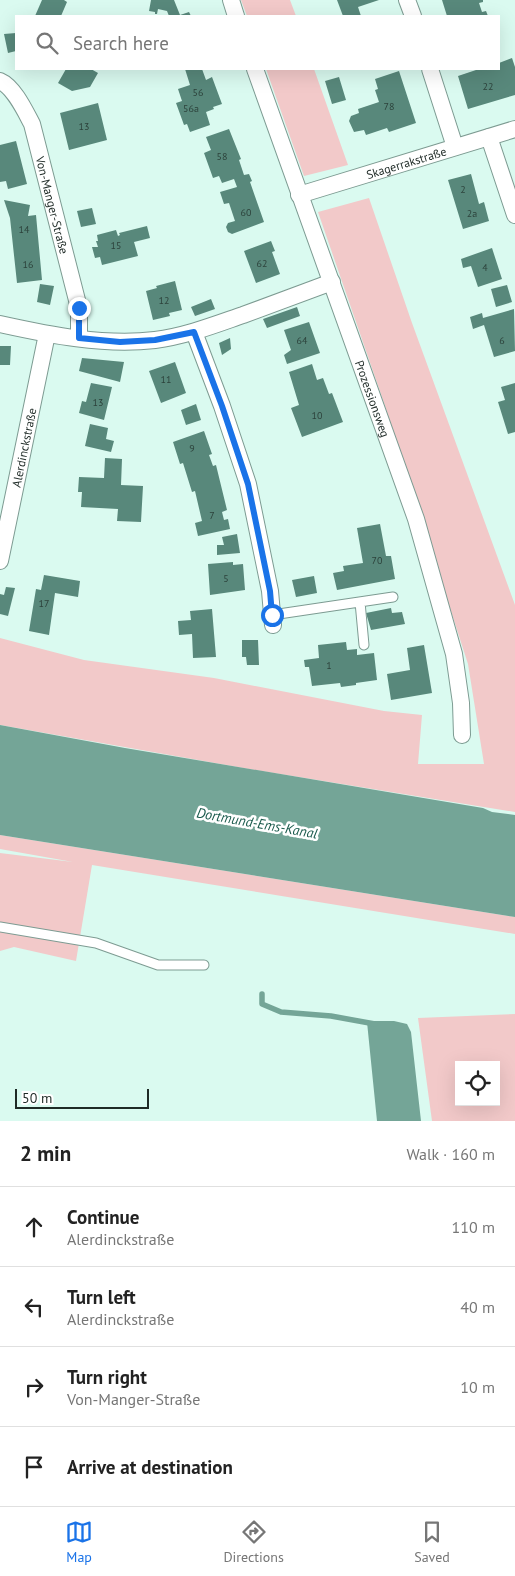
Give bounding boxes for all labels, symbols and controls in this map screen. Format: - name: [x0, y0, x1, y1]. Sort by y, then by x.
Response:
- search box: [15, 15, 500, 70]
- icon: search: [33, 29, 61, 57]
- text: Search here: [73, 31, 169, 55]
- house number: 22: [483, 80, 493, 93]
- house number: 56: [193, 86, 203, 99]
- house number: 78: [384, 100, 394, 113]
- house number: 56a: [183, 102, 199, 115]
- house number: 13: [79, 120, 89, 133]
- street label: Skagerrakstraße: [364, 143, 448, 182]
- house number: 58: [217, 150, 227, 163]
- street label: Von-Manger-Straße: [33, 154, 72, 255]
- house number: 2: [460, 183, 466, 196]
- house number: 60: [241, 206, 252, 219]
- house number: 2a: [467, 207, 477, 220]
- house number: 14: [19, 223, 30, 236]
- house number: 15: [111, 239, 121, 252]
- house number: 62: [257, 257, 267, 270]
- house number: 16: [23, 258, 33, 271]
- house number: 4: [482, 261, 488, 274]
- house number: 12: [159, 294, 169, 307]
- route end: [68, 297, 91, 320]
- house number: 64: [297, 334, 308, 347]
- house number: 6: [499, 334, 505, 347]
- street label: Prozessionsweg: [352, 358, 394, 439]
- house number: 11: [161, 373, 171, 386]
- house number: 13: [93, 396, 103, 409]
- street label: Alerdinckstraße: [8, 406, 39, 488]
- house number: 10: [312, 409, 323, 422]
- house number: 9: [189, 442, 195, 455]
- house number: 7: [209, 509, 215, 522]
- house number: 70: [372, 554, 383, 567]
- house number: 5: [223, 572, 229, 585]
- house number: 17: [39, 597, 49, 610]
- route start: [261, 604, 284, 627]
- house number: 1: [326, 659, 332, 672]
- water label: Dortmund-Ems-Kanal: [195, 804, 319, 843]
- map controls: [455, 1061, 500, 1106]
- button: locate: [455, 1061, 500, 1106]
- scale bar: [15, 1086, 149, 1109]
- text: 50 m: [22, 1089, 52, 1107]
- text: 2 min: [20, 1140, 71, 1167]
- text: Walk · 160 m: [406, 1144, 495, 1164]
- text: Continue: [67, 1205, 139, 1229]
- icon: ahead: [20, 1213, 48, 1241]
- text: 110 m: [452, 1217, 495, 1237]
- text: Alerdinckstraße: [67, 1229, 174, 1249]
- text: Turn left: [67, 1285, 136, 1309]
- icon: left: [20, 1293, 48, 1321]
- text: 40 m: [460, 1297, 495, 1317]
- text: Alerdinckstraße: [67, 1309, 174, 1329]
- text: Turn right: [67, 1365, 147, 1389]
- icon: right: [20, 1373, 48, 1401]
- text: 10 m: [460, 1377, 495, 1397]
- text: Von-Manger-Straße: [67, 1389, 200, 1409]
- icon: arrive: [20, 1453, 48, 1481]
- text: Arrive at destination: [67, 1455, 233, 1479]
- tab: Map: [65, 1518, 93, 1566]
- tab: Directions: [223, 1518, 284, 1566]
- tab: Saved: [414, 1518, 450, 1566]

